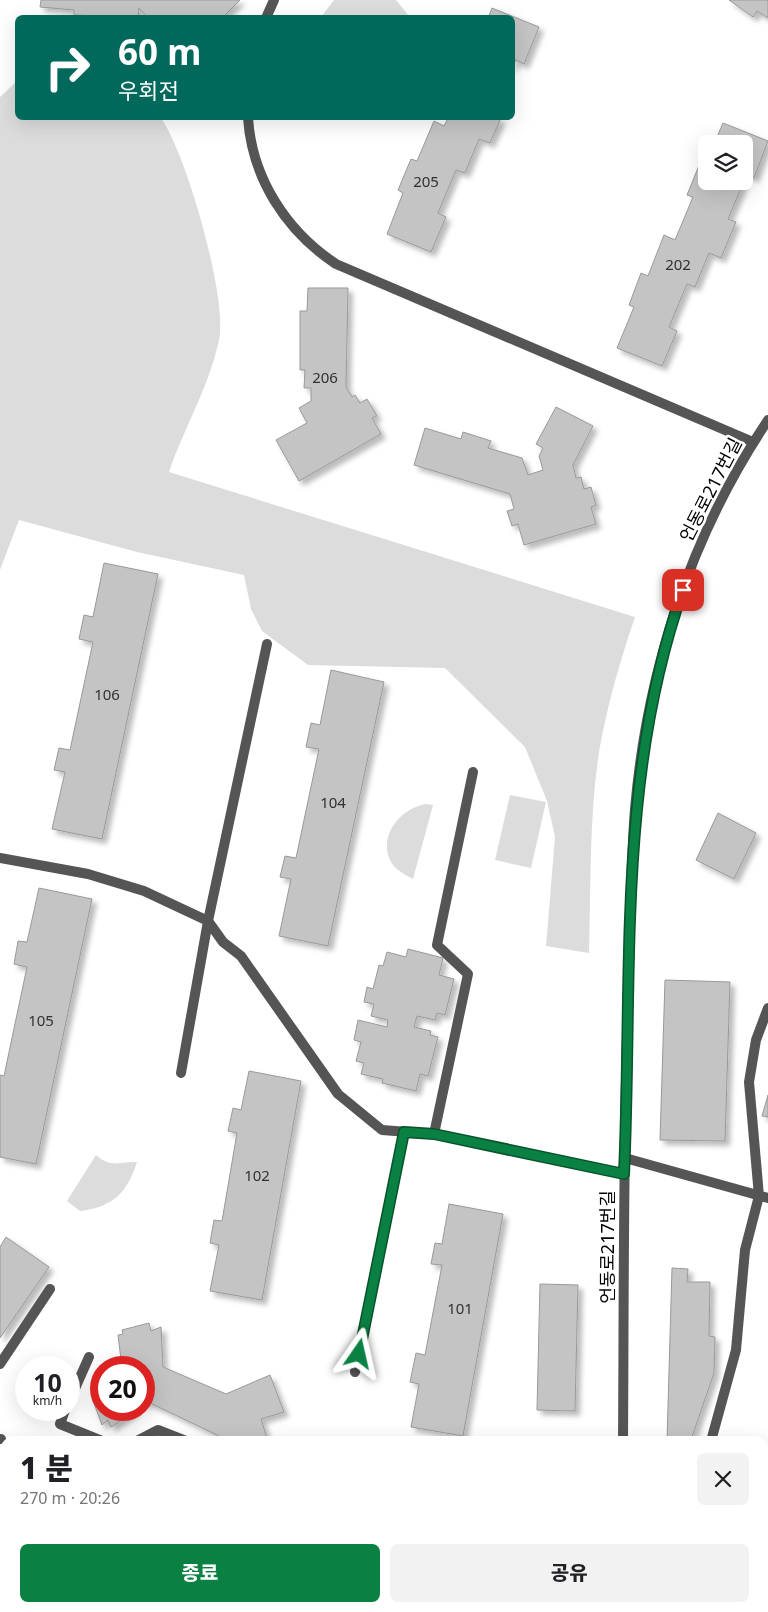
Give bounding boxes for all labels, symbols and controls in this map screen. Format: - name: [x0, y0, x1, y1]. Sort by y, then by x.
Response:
- text: 60 m: [118, 28, 201, 75]
- icon: right: [35, 35, 100, 100]
- text: 우회전: [118, 75, 179, 105]
- map controls: [698, 135, 753, 190]
- button: layers: [698, 135, 753, 190]
- house number: 205: [413, 171, 439, 191]
- house number: 202: [665, 254, 691, 274]
- house number: 206: [312, 367, 338, 387]
- street label: 언동로217번길: [674, 433, 747, 546]
- pin: [662, 569, 704, 611]
- icon: arrive: [669, 576, 697, 604]
- house number: 106: [94, 684, 120, 704]
- house number: 104: [320, 792, 346, 812]
- house number: 105: [28, 1010, 54, 1030]
- house number: 102: [244, 1165, 270, 1185]
- street label: 언동로217번길: [595, 1190, 619, 1304]
- house number: 101: [447, 1298, 473, 1318]
- position arrow: [332, 1327, 384, 1379]
- speed limit sign: 20: [90, 1356, 155, 1421]
- text: 10: [33, 1365, 62, 1399]
- text: km/h: [33, 1392, 62, 1409]
- text: 1 분: [20, 1447, 73, 1488]
- button: close: [697, 1453, 749, 1505]
- text: 270 m · 20:26: [20, 1487, 120, 1509]
- button: 종료: [20, 1544, 380, 1602]
- button: 공유: [390, 1544, 749, 1602]

